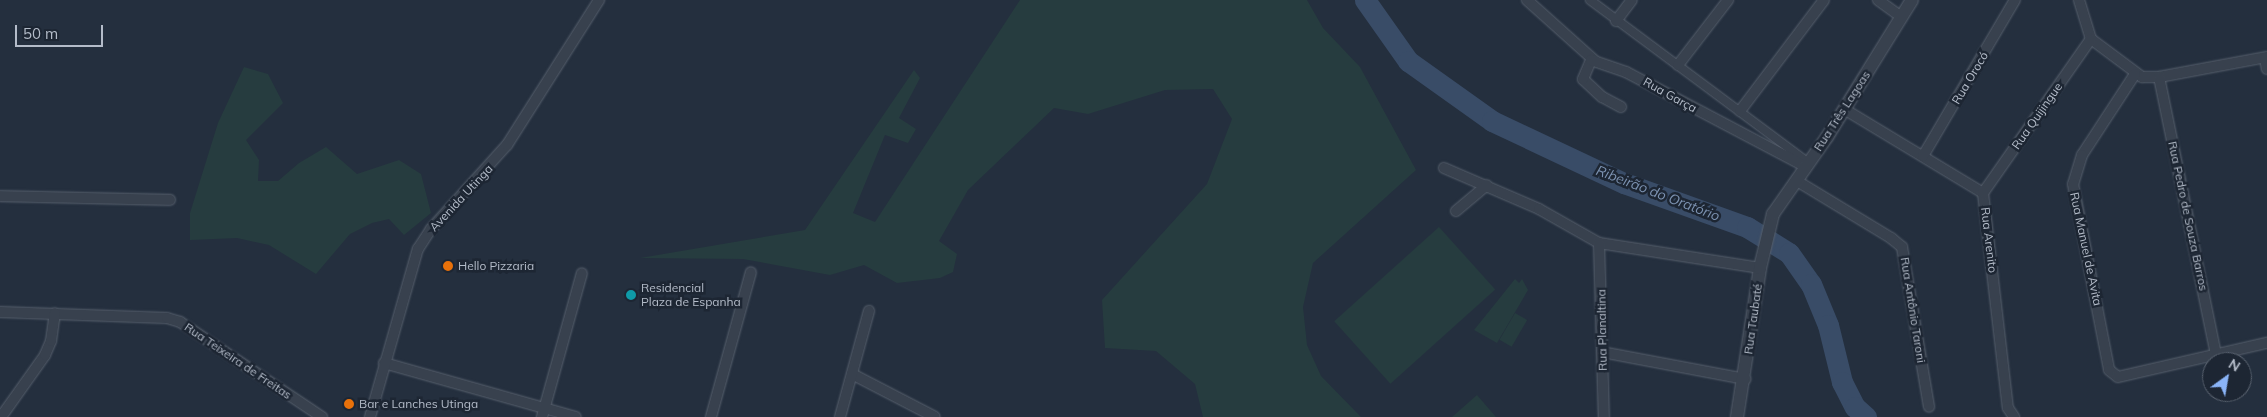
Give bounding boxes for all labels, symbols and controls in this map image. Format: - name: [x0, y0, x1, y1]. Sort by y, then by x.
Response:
- scale bar: [18, 15, 105, 47]
- text: 50 m: [23, 24, 58, 43]
- street label: Rua Orocó: [1949, 49, 1991, 107]
- street label: Rua Três Lagoas: [1811, 68, 1873, 154]
- street label: Rua Garça: [1641, 74, 1699, 116]
- street label: Rua Quijingue: [2009, 80, 2065, 152]
- street label: Rua Pedro de Souza Barros: [2165, 140, 2211, 292]
- street label: Avenida Utinga: [426, 162, 496, 234]
- water label: Ribeirão do Oratório: [1594, 162, 1722, 224]
- street label: Rua Manuel de Avita: [2067, 191, 2105, 307]
- street label: Rua Arenito: [1978, 206, 2000, 274]
- street label: Rua Antônio Taroni: [1898, 256, 1928, 364]
- place label: Hello Pizzaria: [458, 259, 534, 273]
- marker: Hello Pizzaria: [442, 260, 454, 272]
- place label: Residencial Plaza de Espanha: [641, 281, 741, 309]
- street label: Rua Taubaté: [1741, 283, 1765, 355]
- marker: Residencial Plaza de Espanha: [625, 289, 637, 301]
- street label: Rua Planaltina: [1594, 289, 1610, 371]
- street label: Rua Teixeira de Freitas: [182, 320, 294, 402]
- north arrow: [2202, 352, 2252, 402]
- text: N: [2225, 355, 2244, 376]
- place label: Bar e Lanches Utinga: [359, 397, 478, 411]
- marker: Bar e Lanches Utinga: [343, 398, 355, 410]

